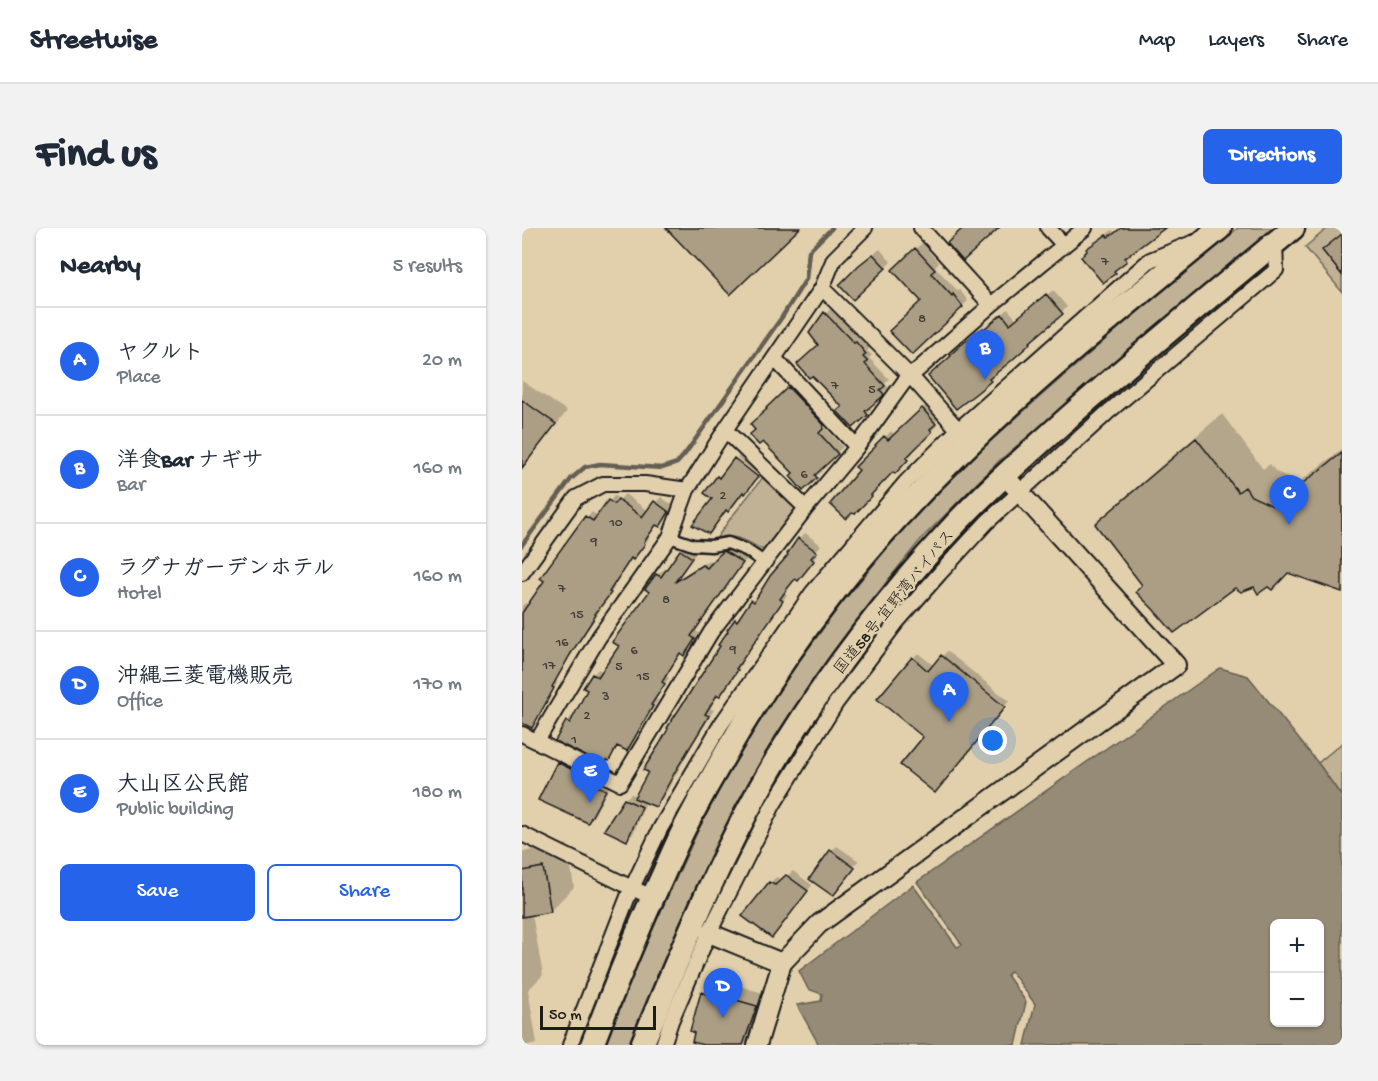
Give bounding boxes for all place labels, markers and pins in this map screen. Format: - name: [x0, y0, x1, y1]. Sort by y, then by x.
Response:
- pin: B: [966, 330, 1004, 380]
- pin: C: [1270, 476, 1308, 525]
- pin: A: [930, 672, 968, 722]
- pin: E: [570, 754, 610, 803]
- pin: D: [704, 968, 742, 1018]

